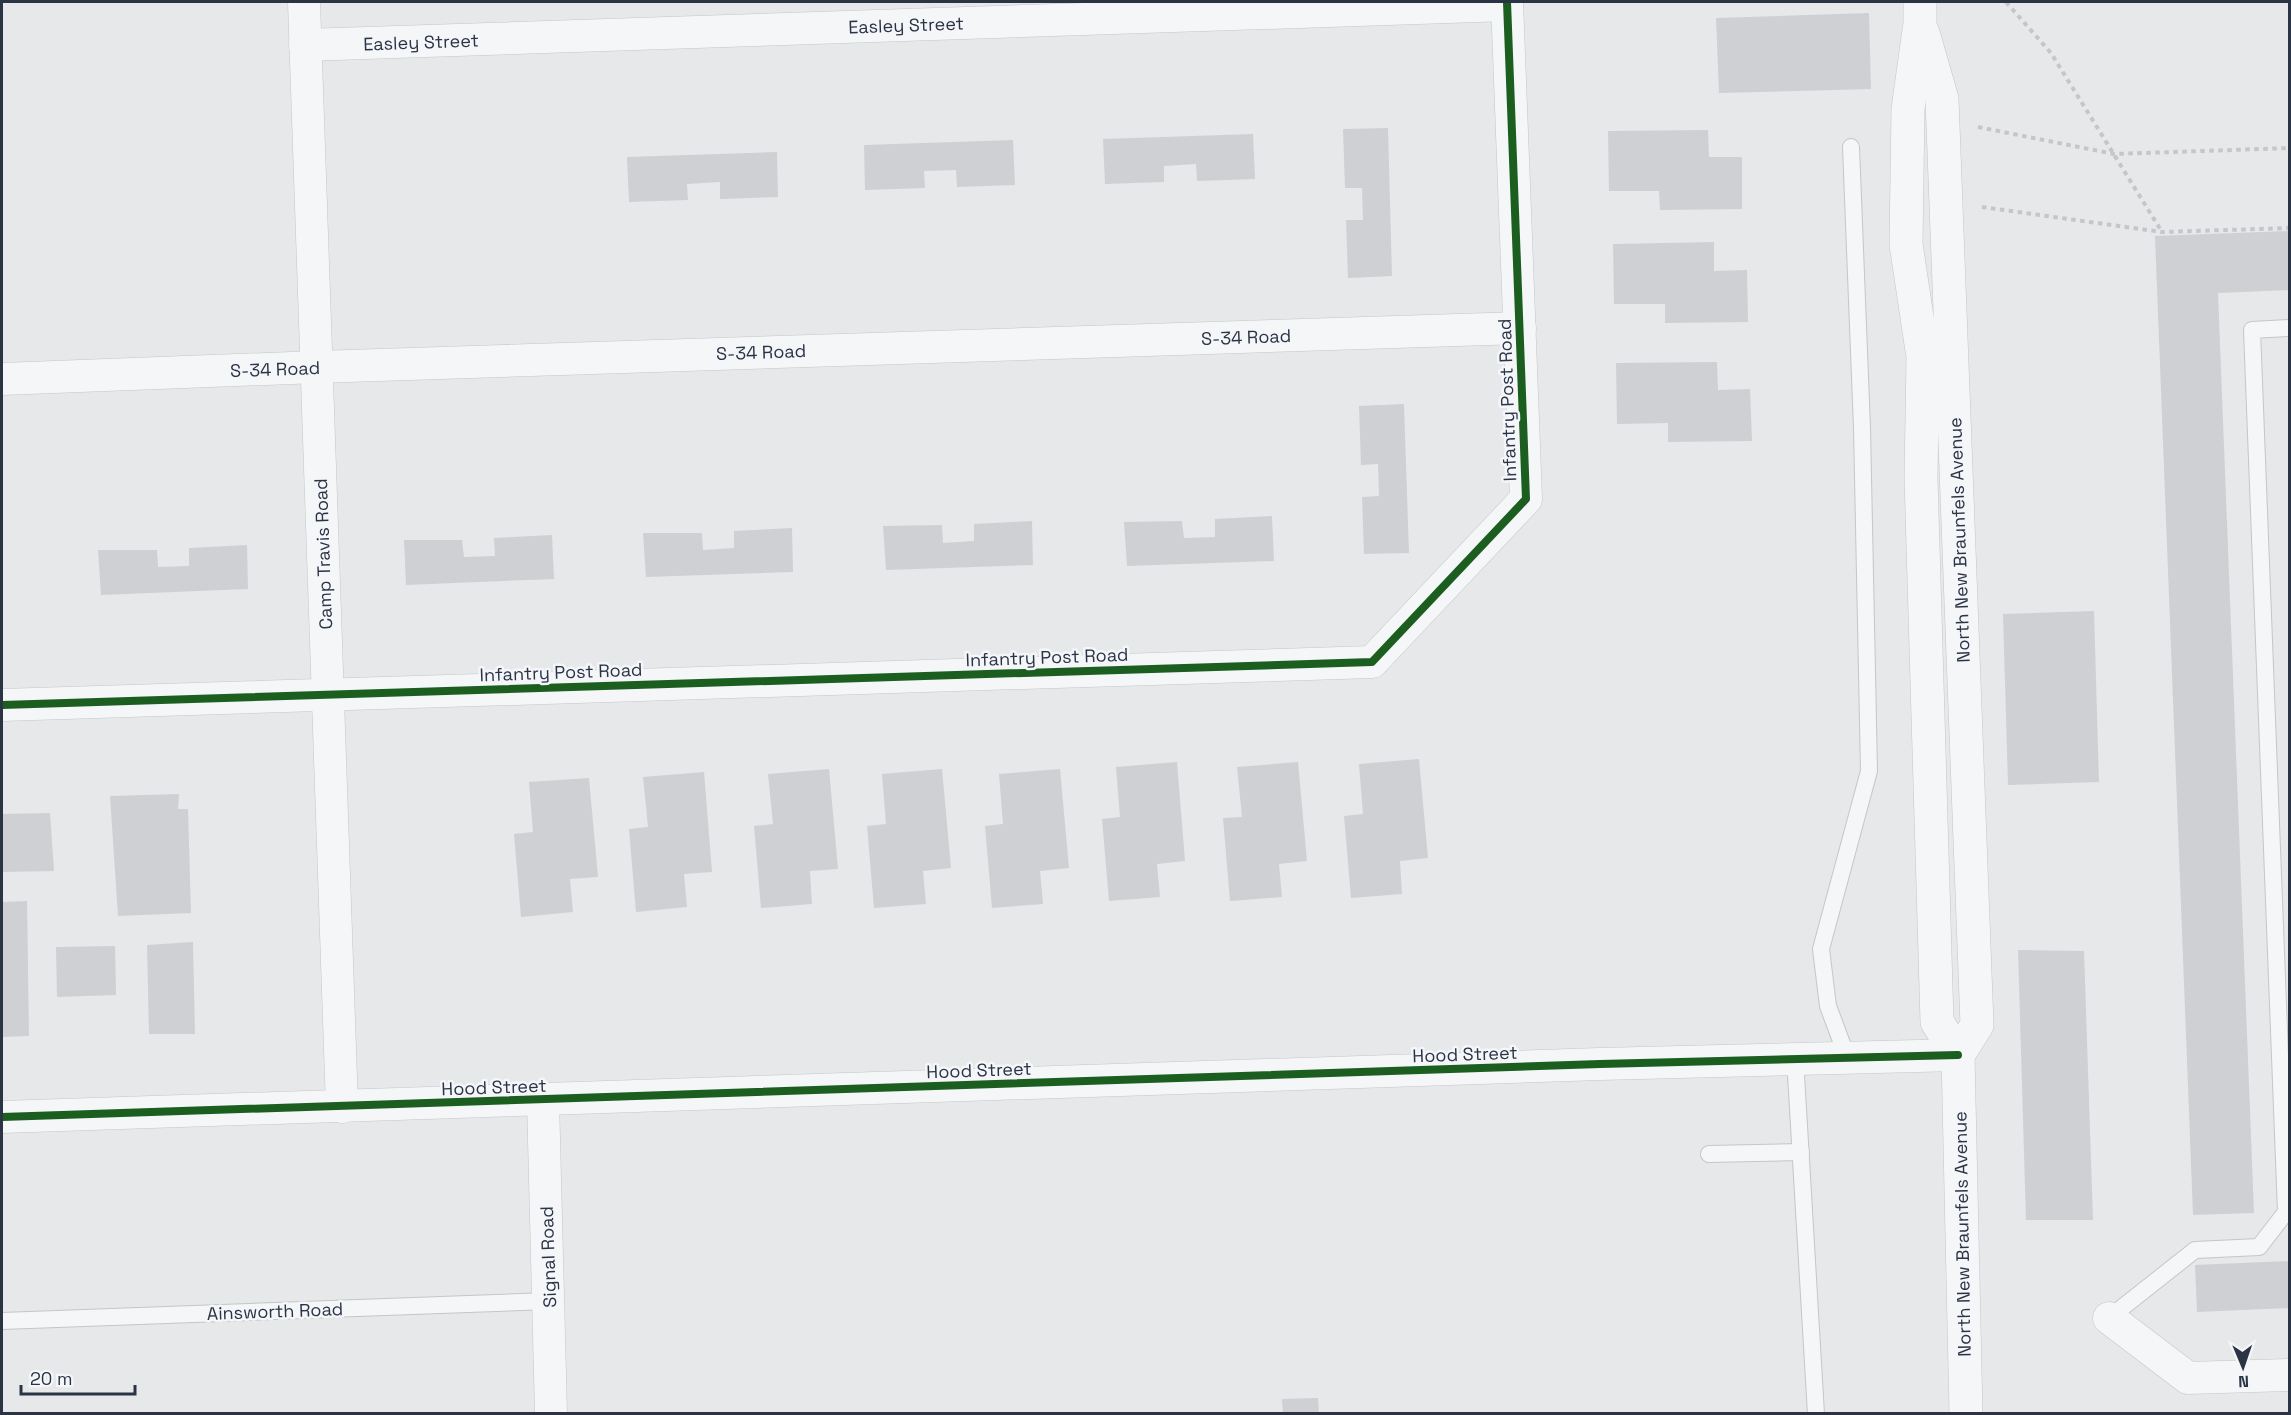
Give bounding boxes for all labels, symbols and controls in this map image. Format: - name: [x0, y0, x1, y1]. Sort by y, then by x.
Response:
- street label: Easley Street: [848, 11, 964, 39]
- street label: Easley Street: [363, 28, 479, 56]
- street label: Infantry Post Road: [1493, 318, 1521, 482]
- street label: S-34 Road: [1201, 324, 1291, 350]
- street label: S-34 Road: [716, 339, 806, 365]
- street label: S-34 Road: [230, 356, 320, 382]
- street label: North New Braunfels Avenue: [1943, 417, 1975, 663]
- street label: Camp Travis Road: [309, 478, 337, 630]
- street label: Infantry Post Road: [965, 643, 1129, 671]
- street label: Infantry Post Road: [479, 658, 643, 686]
- street label: Hood Street: [1412, 1041, 1518, 1067]
- street label: Hood Street: [926, 1057, 1032, 1083]
- street label: Hood Street: [441, 1074, 547, 1100]
- street label: North New Braunfels Avenue: [1948, 1111, 1976, 1357]
- street label: Signal Road: [535, 1206, 561, 1308]
- street label: Ainsworth Road: [206, 1297, 344, 1325]
- north arrow: [2213, 1337, 2273, 1397]
- scale bar: [21, 1358, 135, 1396]
- text: 20 m: [30, 1367, 73, 1390]
- text: N: [2238, 1371, 2249, 1392]

